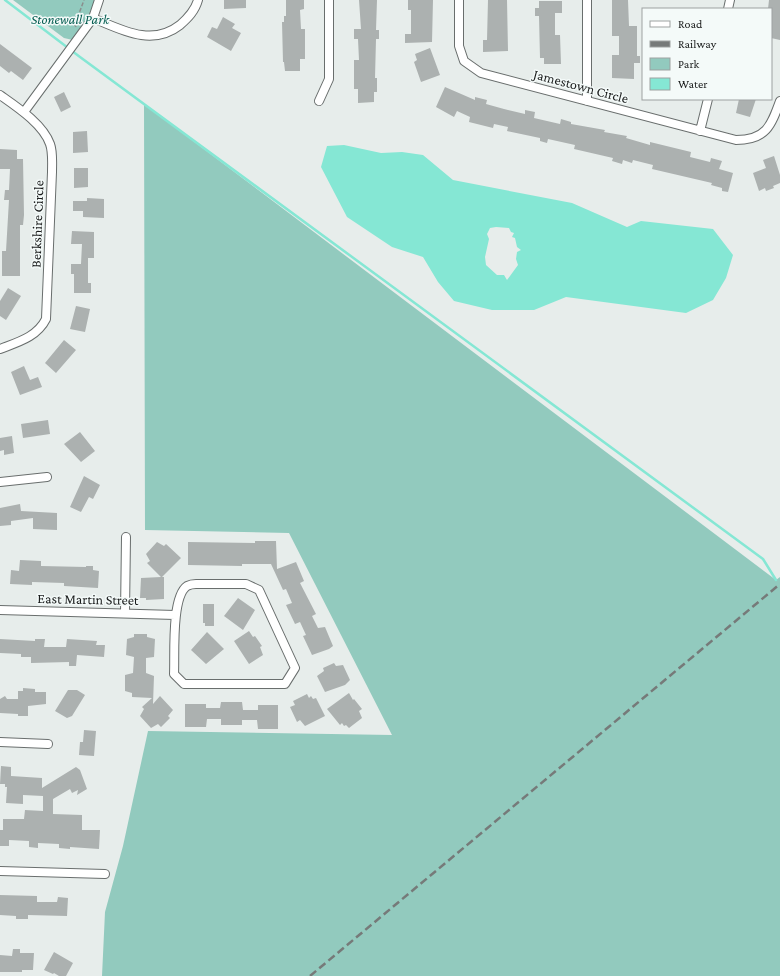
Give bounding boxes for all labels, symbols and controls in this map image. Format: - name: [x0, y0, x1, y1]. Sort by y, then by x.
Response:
- legend: [642, 8, 772, 100]
- park label: Stonewall Park: [31, 11, 110, 27]
- text: Road: [678, 17, 703, 31]
- text: Railway: [678, 37, 717, 51]
- text: Park: [678, 57, 700, 71]
- street label: Jamestown Circle: [530, 65, 630, 106]
- text: Water: [678, 77, 708, 91]
- street label: Berkshire Circle: [27, 180, 47, 268]
- street label: East Martin Street: [37, 590, 139, 608]

